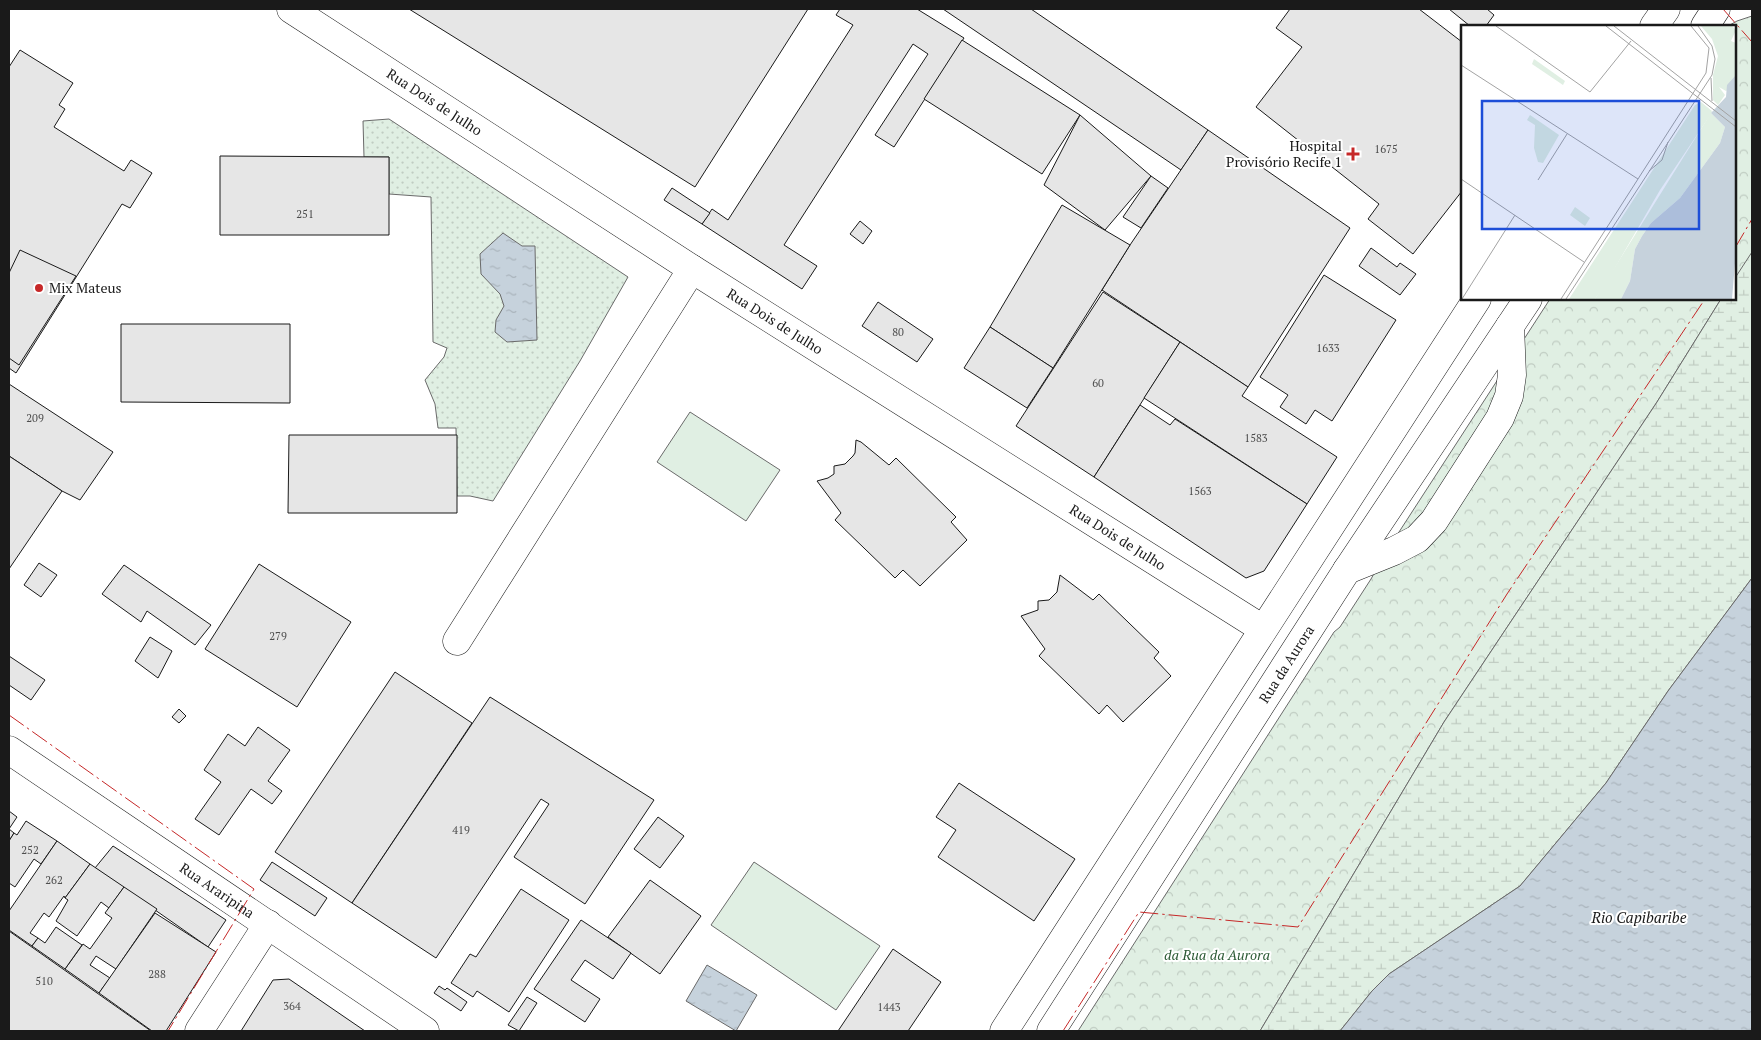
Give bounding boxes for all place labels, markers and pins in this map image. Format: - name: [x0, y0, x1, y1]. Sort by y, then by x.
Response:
- place label: Hospital Provisório Recife 1: [1226, 136, 1342, 171]
- marker: Hospital Provisório Recife 1: [1346, 147, 1360, 161]
- place label: Mix Mateus: [49, 278, 122, 297]
- marker: Mix Mateus: [33, 282, 45, 294]

